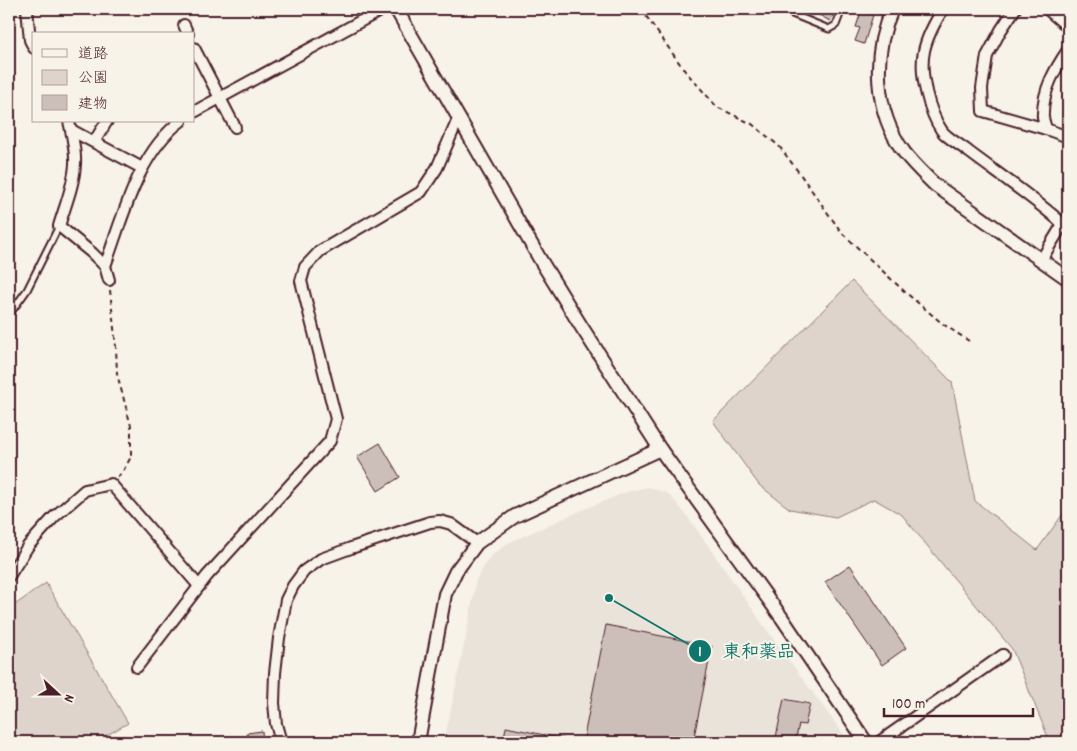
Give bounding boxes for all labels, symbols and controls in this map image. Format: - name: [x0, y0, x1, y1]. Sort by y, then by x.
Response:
- legend: [32, 32, 195, 122]
- text: 道路: [78, 44, 108, 66]
- text: 公園: [78, 68, 108, 90]
- text: 建物: [78, 94, 108, 116]
- callout: 東和薬品: [688, 634, 805, 667]
- text: 東和薬品: [723, 641, 795, 666]
- text: 1: [698, 642, 702, 664]
- north arrow: [32, 668, 82, 718]
- scale bar: [884, 686, 1033, 718]
- text: N: [58, 691, 79, 705]
- text: 100 m: [892, 694, 925, 716]

